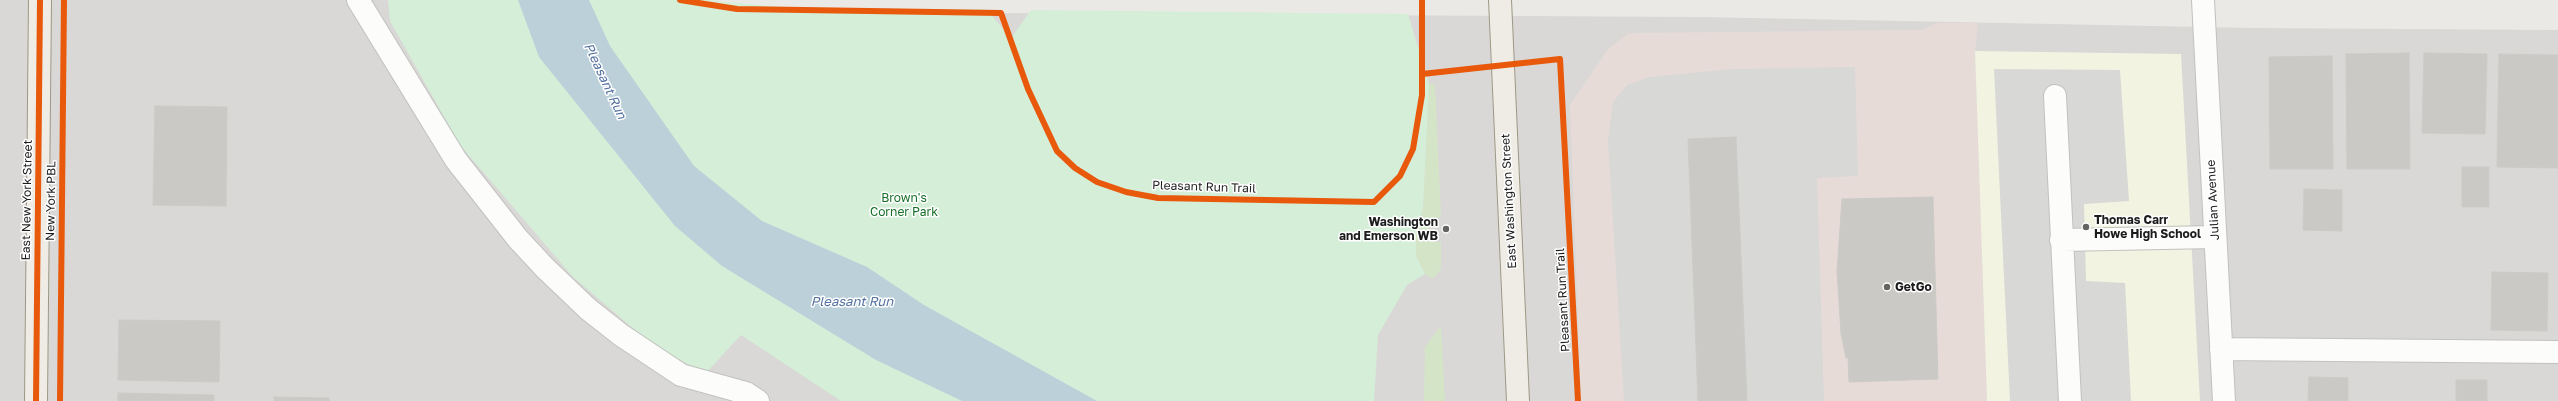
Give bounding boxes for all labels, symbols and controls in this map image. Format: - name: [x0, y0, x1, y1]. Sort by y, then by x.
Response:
- water label: Pleasant Run: [581, 40, 629, 122]
- street label: East Washington Street: [1498, 133, 1520, 269]
- street label: East New York Street: [19, 140, 35, 260]
- street label: Julian Avenue: [2204, 159, 2222, 241]
- street label: New York PBL: [43, 161, 59, 241]
- street label: Pleasant Run Trail: [1152, 178, 1256, 196]
- park label: Brown's Corner Park: [870, 191, 938, 219]
- place label: Thomas Carr Howe High School: [2094, 213, 2201, 241]
- place label: Washington and Emerson WB: [1339, 215, 1438, 243]
- marker: Thomas Carr Howe High School: [2081, 222, 2091, 232]
- marker: Washington and Emerson WB: [1441, 224, 1451, 234]
- street label: Pleasant Run Trail: [1553, 248, 1573, 352]
- place label: GetGo: [1895, 280, 1932, 294]
- marker: GetGo: [1882, 282, 1892, 292]
- water label: Pleasant Run: [811, 294, 893, 310]

